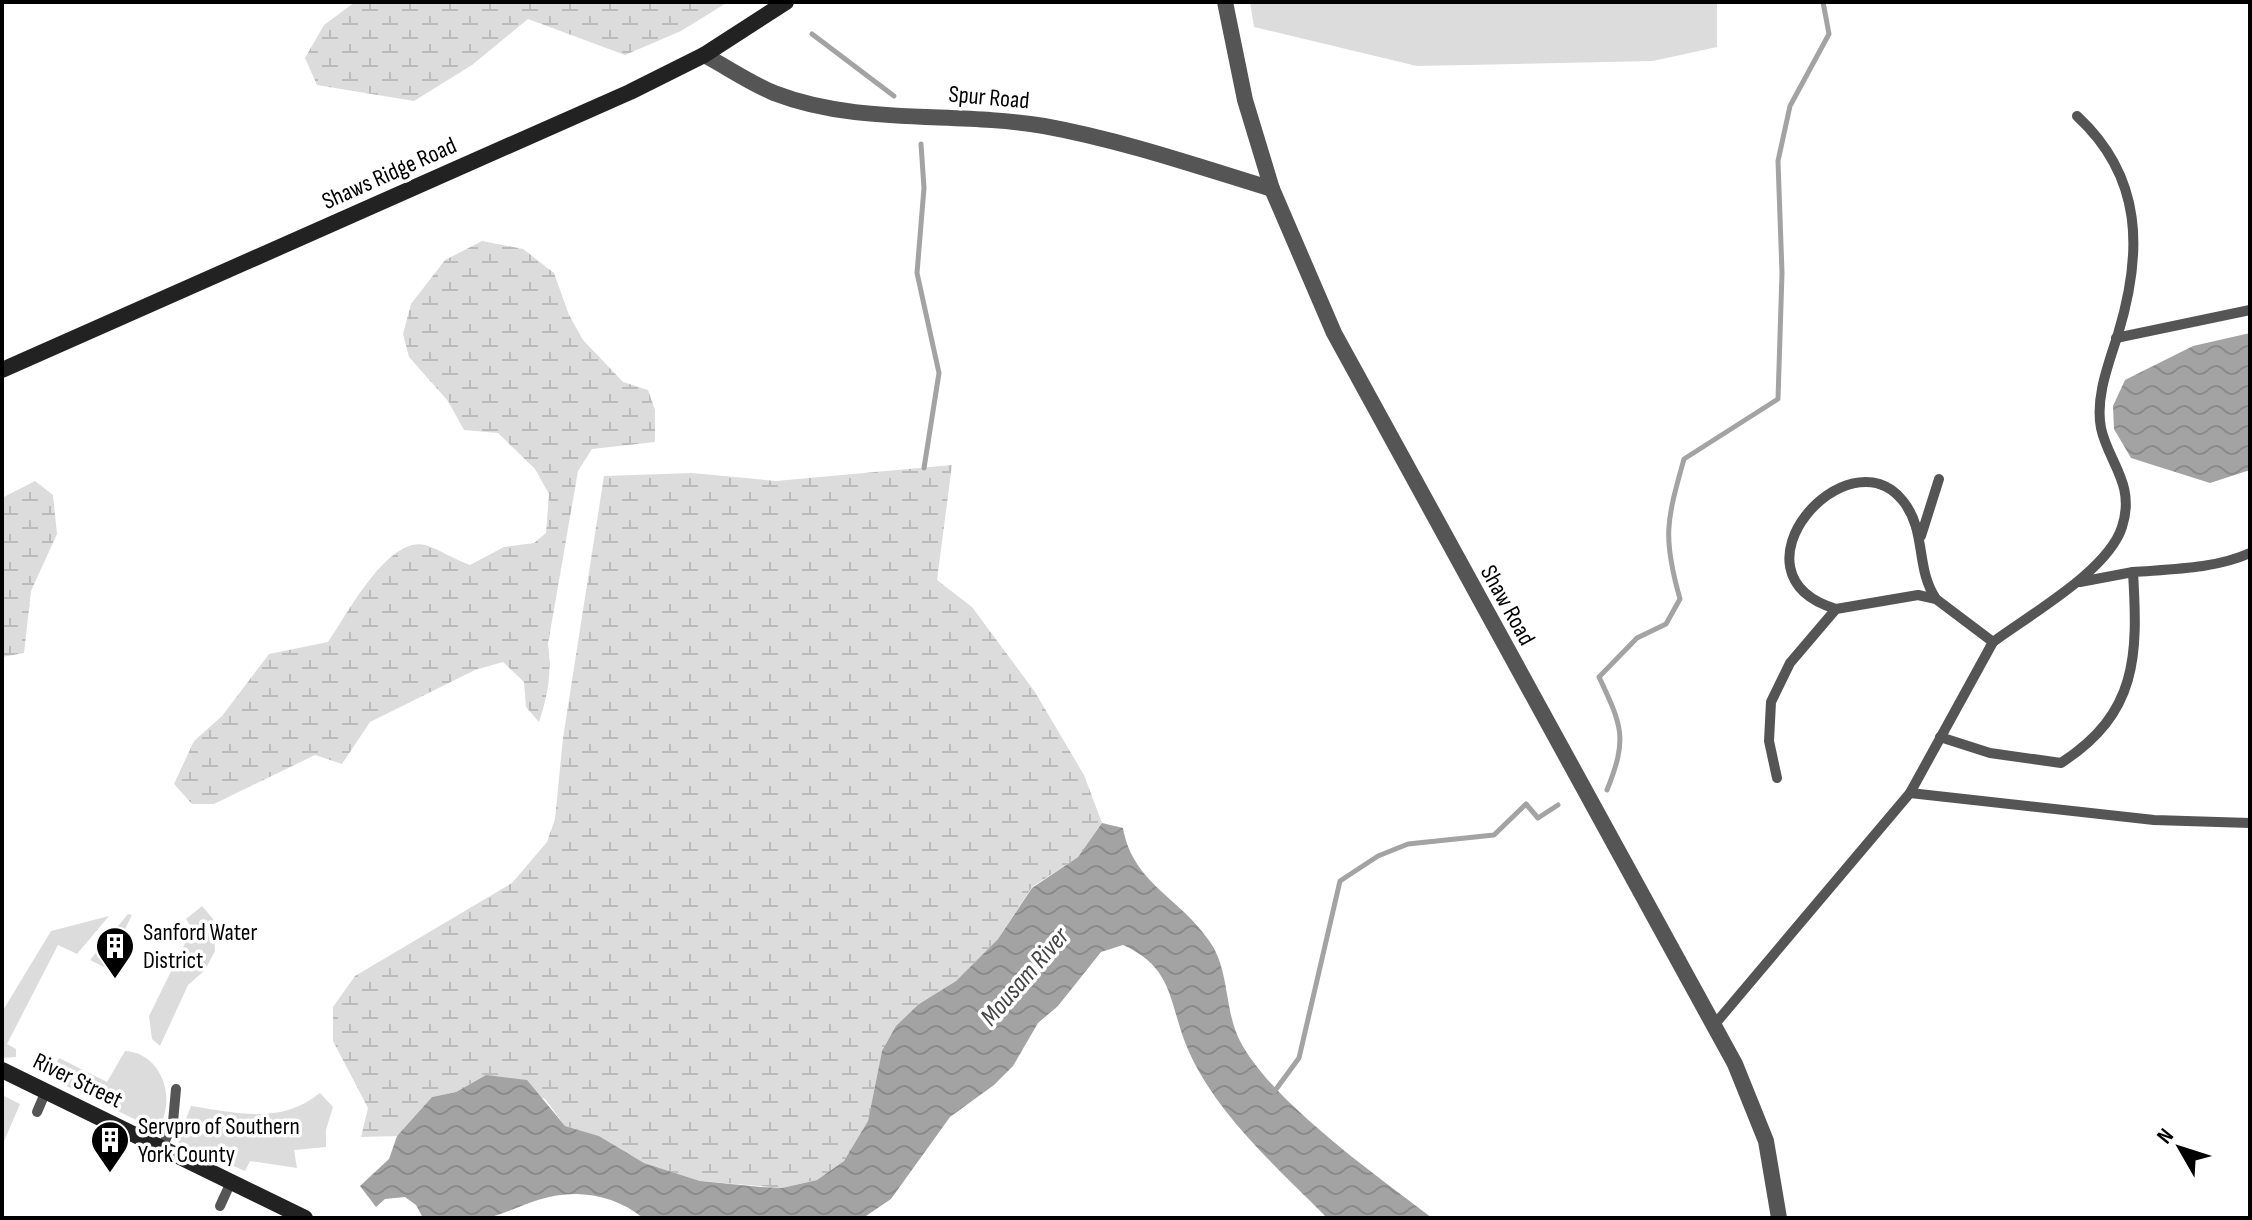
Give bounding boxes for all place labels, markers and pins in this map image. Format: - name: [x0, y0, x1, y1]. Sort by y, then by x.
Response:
- place label: Sanford Water District: [143, 918, 257, 975]
- building icon: Sanford Water District: [94, 925, 136, 980]
- place label: Servpro of Southern York County: [138, 1112, 300, 1169]
- building icon: Servpro of Southern York County: [89, 1119, 131, 1174]

